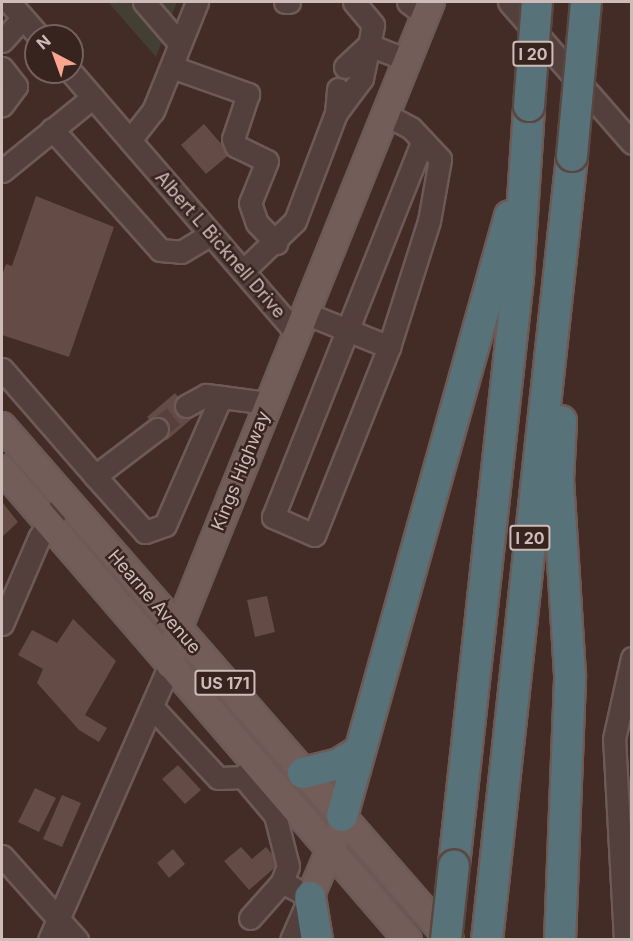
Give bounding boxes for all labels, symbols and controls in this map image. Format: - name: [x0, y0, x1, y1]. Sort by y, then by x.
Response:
- north arrow: [24, 24, 84, 84]
- text: N: [32, 30, 55, 53]
- road number: I 20: [512, 41, 554, 67]
- street label: Albert L Bicknell Drive: [150, 167, 290, 323]
- street label: Kings Highway: [207, 408, 275, 534]
- road number: I 20: [509, 525, 551, 551]
- street label: Hearne Avenue: [103, 546, 205, 658]
- road number: US 171: [194, 670, 256, 696]

